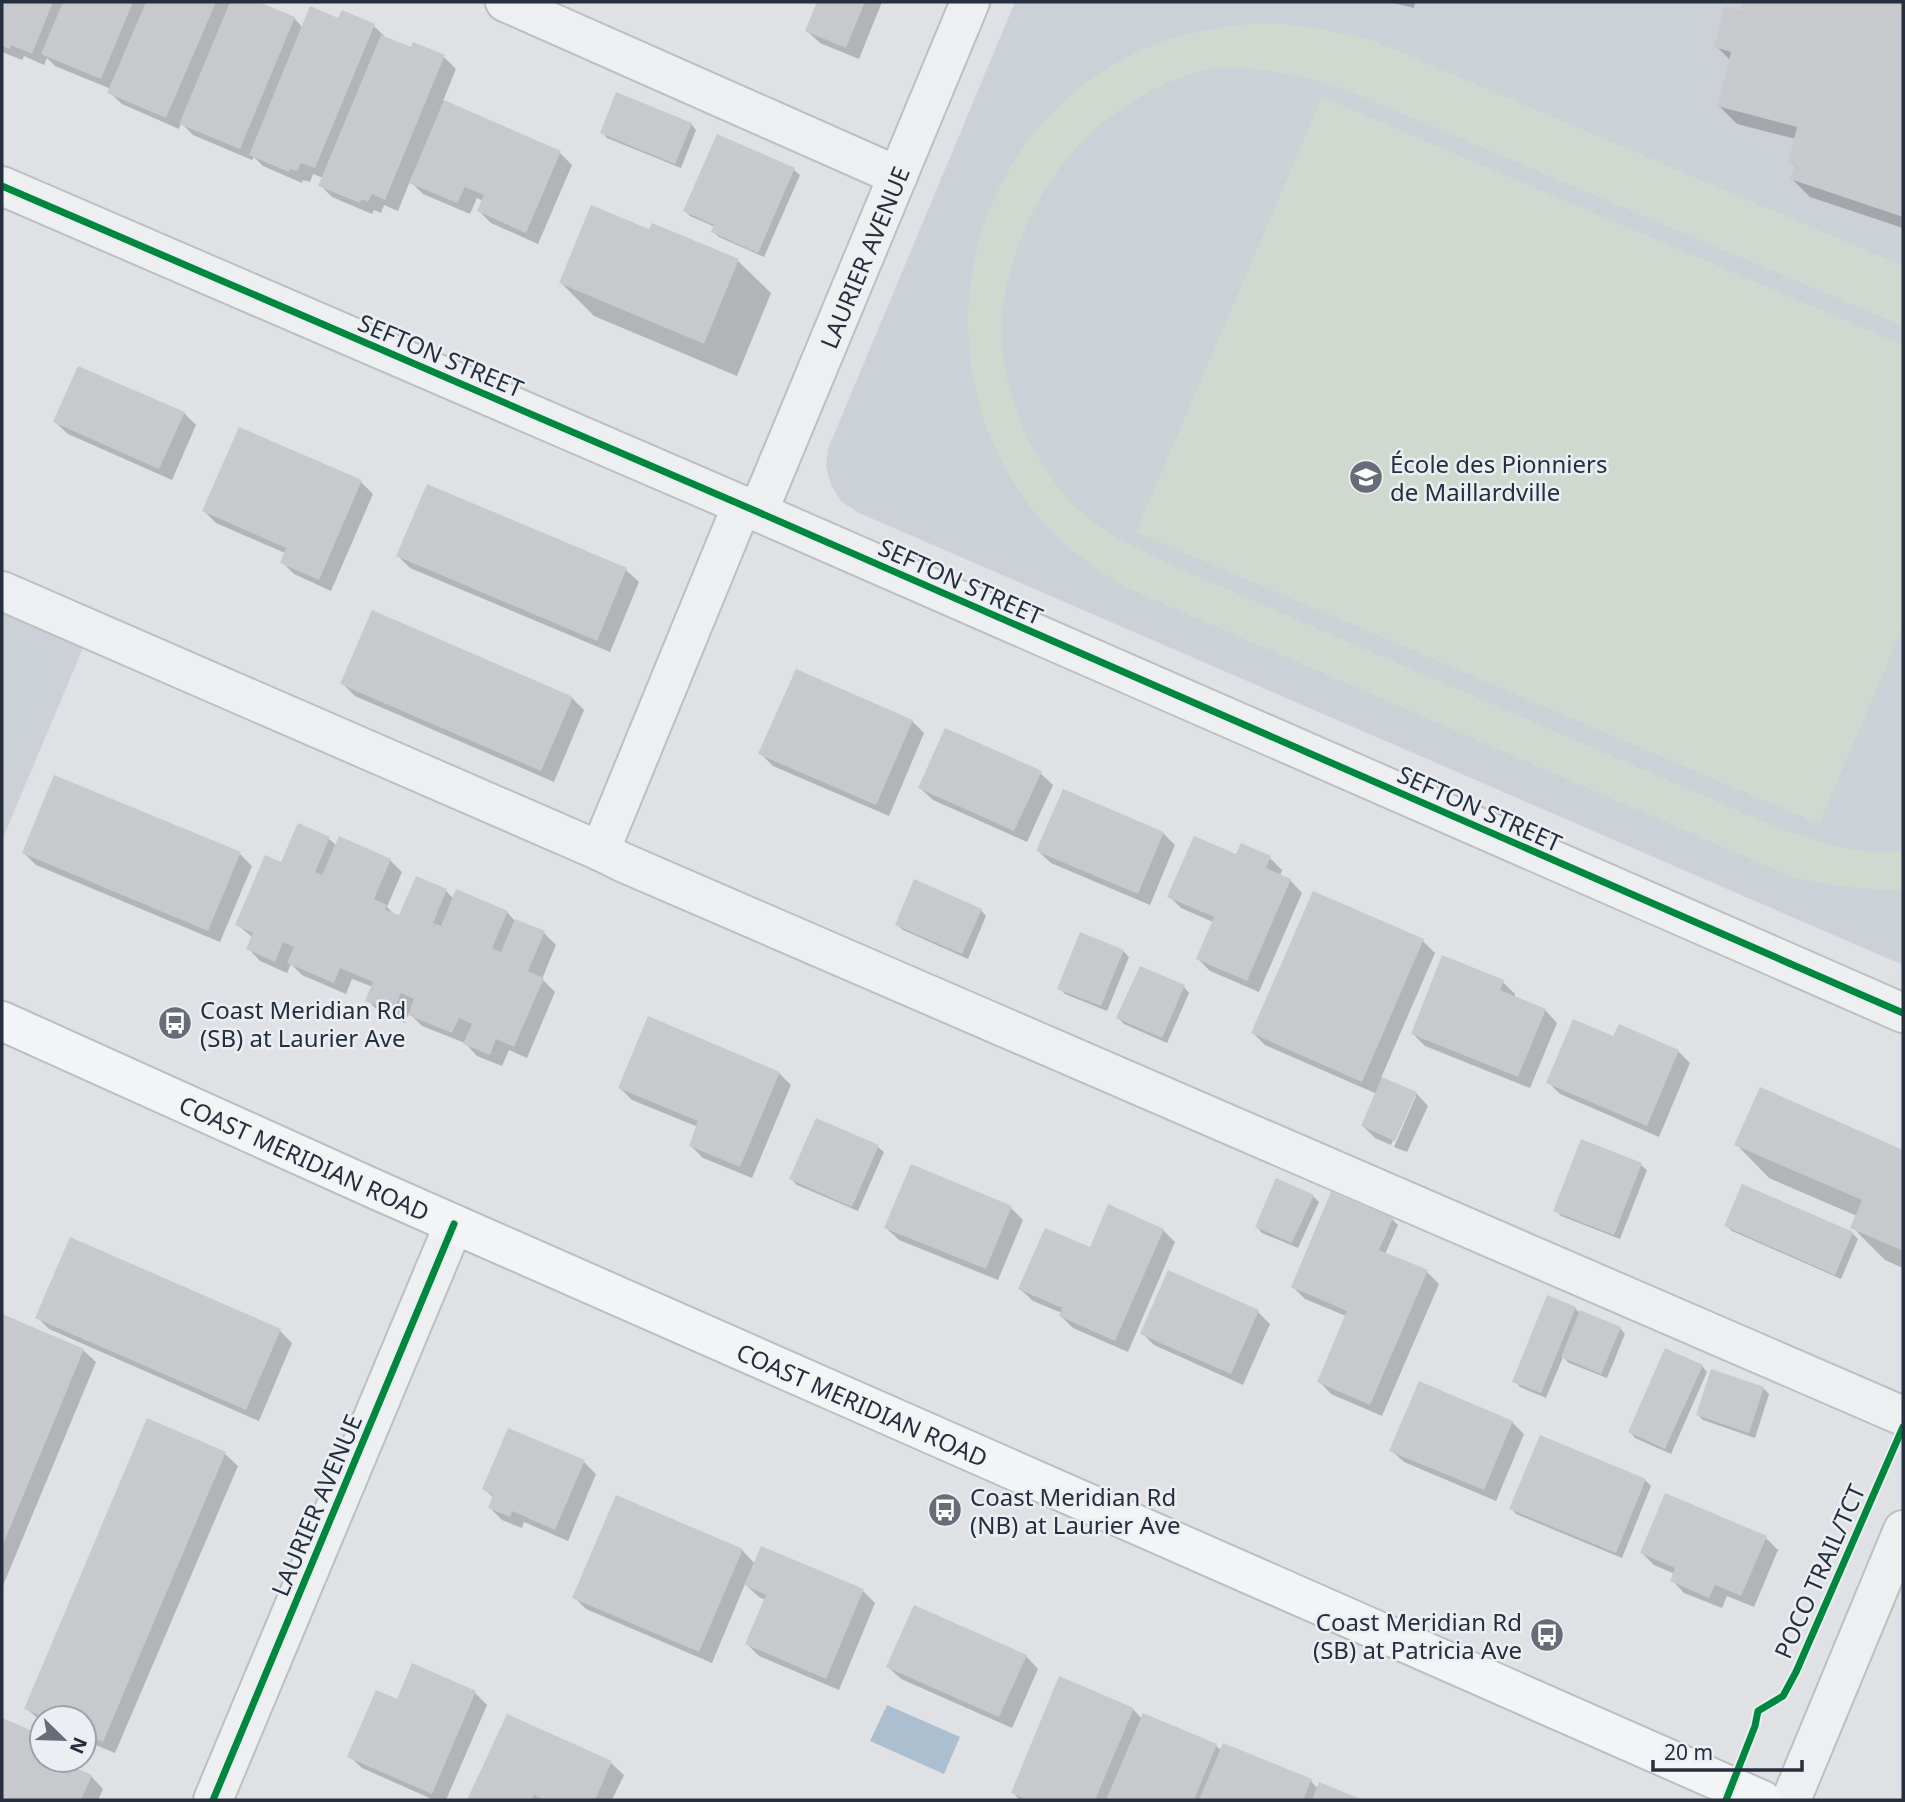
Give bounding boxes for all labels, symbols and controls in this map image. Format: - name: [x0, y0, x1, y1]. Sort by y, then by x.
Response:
- street label: LAURIER AVENUE: [811, 161, 916, 353]
- street label: SEFTON STREET: [353, 305, 529, 405]
- place label: École des Pionniers de Maillardville: [1390, 447, 1607, 508]
- school or university icon: École des Pionniers de Maillardville: [1347, 458, 1385, 496]
- street label: SEFTON STREET: [874, 530, 1049, 632]
- street label: SEFTON STREET: [1393, 757, 1568, 859]
- place label: Coast Meridian Rd (SB) at Laurier Ave: [200, 993, 406, 1054]
- bus stop icon: Coast Meridian Rd (SB) at Laurier Ave: [156, 1004, 194, 1042]
- street label: COAST MERIDIAN ROAD: [174, 1087, 435, 1228]
- street label: COAST MERIDIAN ROAD: [732, 1334, 993, 1474]
- street label: LAURIER AVENUE: [263, 1409, 369, 1601]
- street label: POCO TRAIL/TCT: [1766, 1478, 1872, 1663]
- place label: Coast Meridian Rd (NB) at Laurier Ave: [970, 1480, 1181, 1541]
- bus stop icon: Coast Meridian Rd (NB) at Laurier Ave: [926, 1491, 964, 1529]
- place label: Coast Meridian Rd (SB) at Patricia Ave: [1313, 1605, 1522, 1666]
- bus stop icon: Coast Meridian Rd (SB) at Patricia Ave: [1528, 1616, 1566, 1654]
- north arrow: [28, 1704, 98, 1774]
- scale bar: [1653, 1728, 1802, 1772]
- text: N: [64, 1733, 94, 1758]
- text: 20 m: [1664, 1738, 1713, 1766]

